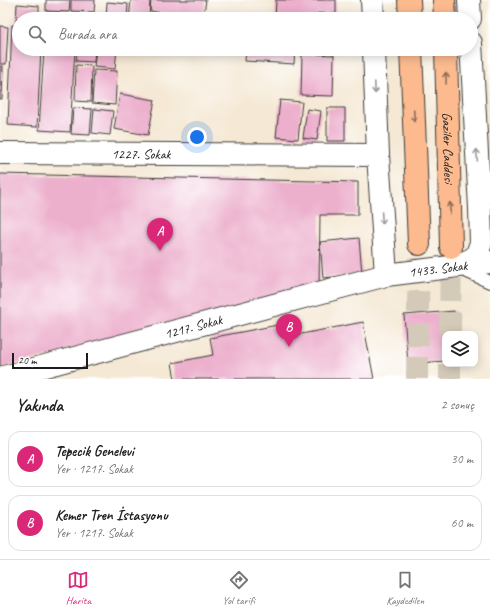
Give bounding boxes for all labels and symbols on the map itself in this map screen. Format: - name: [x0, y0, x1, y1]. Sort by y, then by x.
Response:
- one-way arrow: [443, 72, 450, 85]
- one-way arrow: [372, 81, 379, 94]
- one-way arrow: [410, 109, 418, 122]
- street label: Gaziler Caddesi: [439, 112, 458, 186]
- your location: [187, 127, 207, 147]
- street label: 1227. Sokak: [111, 145, 171, 162]
- one-way arrow: [474, 149, 481, 162]
- one-way arrow: [446, 202, 454, 215]
- one-way arrow: [378, 211, 385, 224]
- pin: A: [147, 218, 173, 251]
- street label: 1433. Sokak: [408, 256, 469, 281]
- street label: 1217. Sokak: [163, 310, 225, 342]
- pin: B: [276, 314, 302, 347]
- scale bar: [12, 351, 88, 370]

